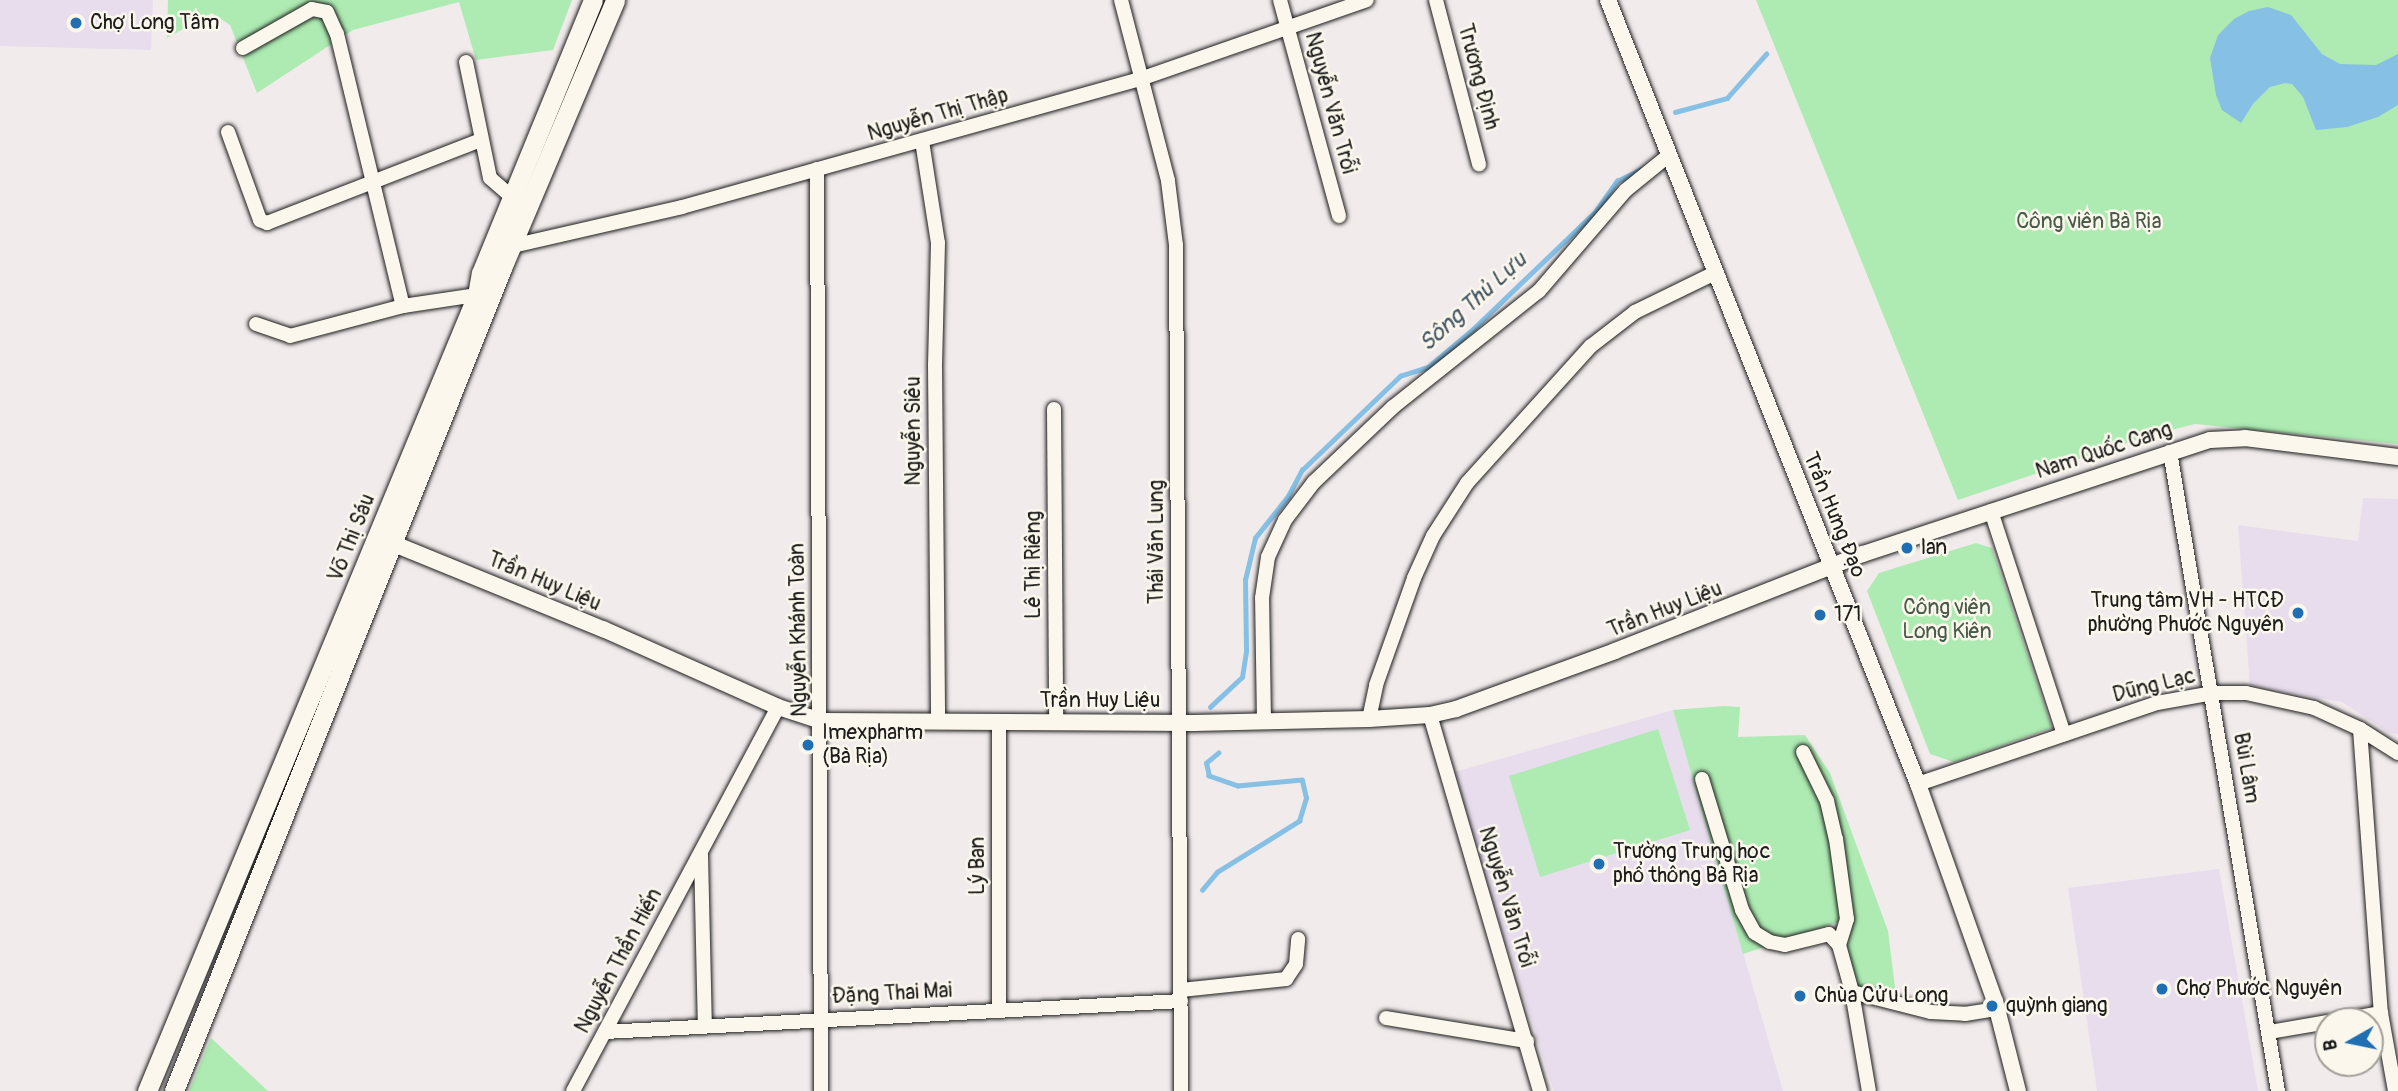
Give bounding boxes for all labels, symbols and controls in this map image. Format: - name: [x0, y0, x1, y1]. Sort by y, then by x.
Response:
- place label: Chợ Long Tâm: [90, 10, 219, 36]
- marker: Chợ Long Tâm: [68, 15, 84, 31]
- street label: Trương Định: [1452, 21, 1504, 133]
- street label: Nguyễn Văn Trỗi: [1299, 29, 1361, 177]
- street label: Nguyễn Thị Thập: [865, 83, 1011, 147]
- park label: Công viên Bà Rịa: [2016, 209, 2162, 235]
- water label: Sông Thủ Lựu: [1414, 247, 1532, 357]
- street label: Nguyễn Siêu: [901, 376, 927, 486]
- street label: Nam Quốc Cang: [2033, 417, 2175, 485]
- street label: Trần Hưng Đạo: [1797, 449, 1871, 581]
- street label: Thái Văn Lung: [1144, 480, 1170, 604]
- street label: Võ Thị Sáu: [323, 490, 381, 586]
- street label: Lê Thị Riêng: [1021, 511, 1047, 619]
- place label: lan: [1921, 535, 1947, 561]
- marker: lan: [1899, 540, 1915, 556]
- street label: Nguyễn Khánh Toàn: [785, 543, 813, 717]
- street label: Trần Huy Liệu: [484, 547, 604, 617]
- street label: Trần Huy Liệu: [1604, 577, 1726, 643]
- place label: Trung tâm VH - HTCĐ phường Phước Nguyên: [2088, 588, 2284, 638]
- park label: Công viên Long Kiên: [1902, 595, 1992, 645]
- place label: 171: [1834, 602, 1862, 628]
- marker: Trung tâm VH - HTCĐ phường Phước Nguyên: [2290, 605, 2306, 621]
- marker: 171: [1812, 607, 1828, 623]
- street label: Dũng Lạc: [2110, 664, 2198, 708]
- street label: Trần Huy Liệu: [1040, 688, 1160, 714]
- place label: Imexpharm (Bà Rịa): [822, 720, 923, 770]
- street label: Bùi Lâm: [2227, 731, 2265, 805]
- marker: Imexpharm (Bà Rịa): [800, 737, 816, 753]
- street label: Nguyễn Văn Trỗi: [1473, 824, 1539, 970]
- street label: Lý Ban: [965, 837, 991, 895]
- place label: Trường Trung học phổ thông Bà Rịa: [1613, 839, 1770, 889]
- marker: Trường Trung học phổ thông Bà Rịa: [1591, 856, 1607, 872]
- street label: Nguyễn Thần Hiến: [570, 884, 668, 1038]
- place label: Chợ Phước Nguyên: [2176, 976, 2342, 1002]
- street label: Đặng Thai Mai: [831, 978, 953, 1010]
- marker: Chợ Phước Nguyên: [2154, 981, 2170, 997]
- place label: Chùa Cửu Long: [1814, 983, 1948, 1009]
- marker: Chùa Cửu Long: [1792, 988, 1808, 1004]
- place label: quỳnh giang: [2006, 993, 2108, 1019]
- marker: quỳnh giang: [1984, 998, 2000, 1014]
- north arrow: [2314, 1007, 2384, 1077]
- text: B: [2318, 1038, 2343, 1052]

